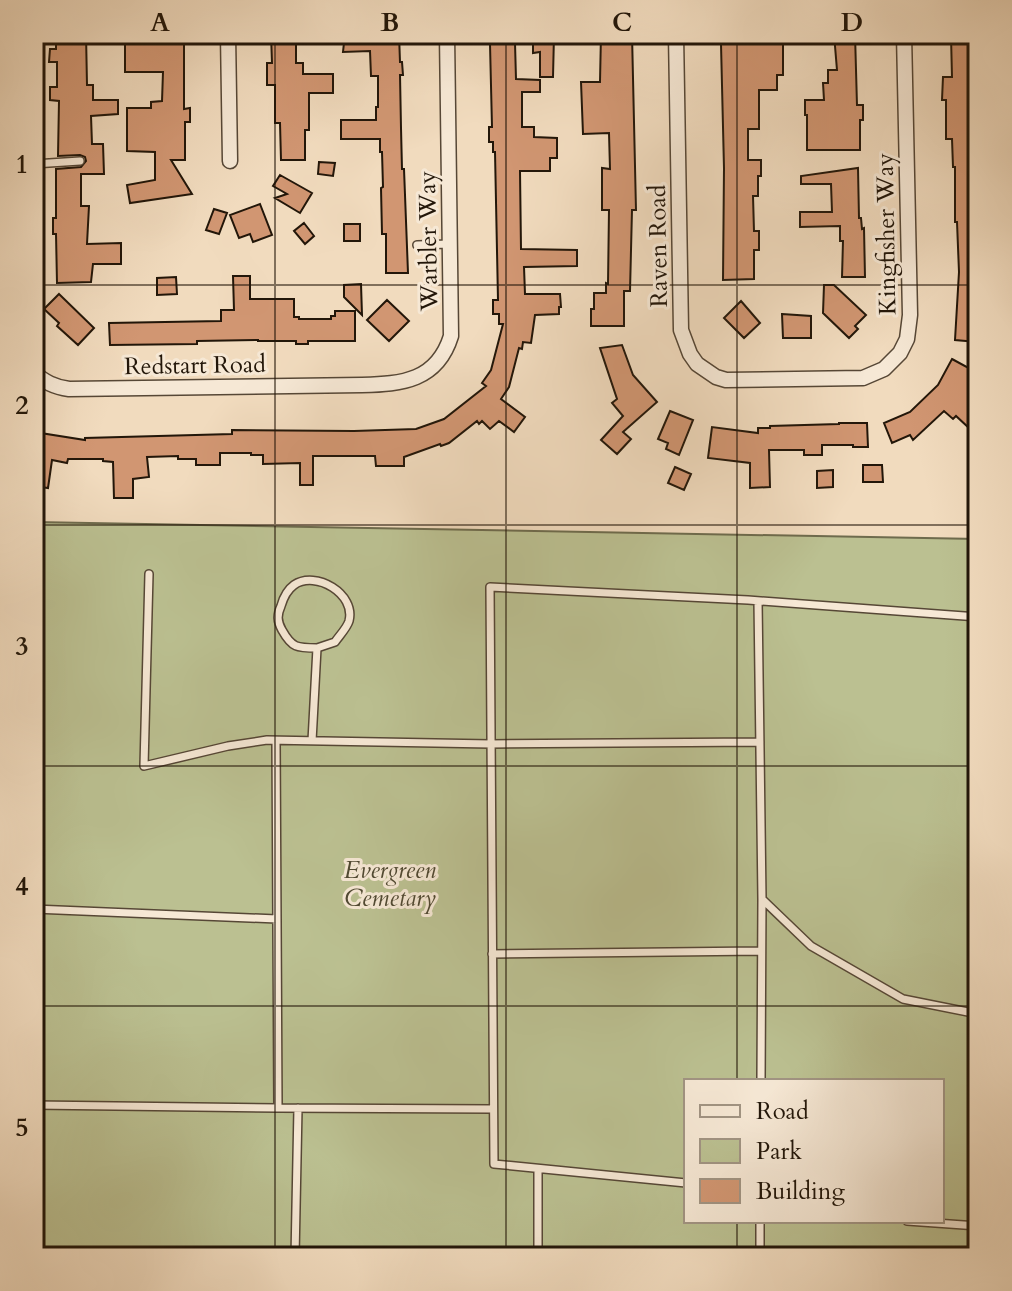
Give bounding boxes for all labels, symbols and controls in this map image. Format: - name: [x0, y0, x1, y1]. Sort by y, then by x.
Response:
- text: A: [150, 5, 170, 40]
- text: B: [381, 5, 399, 40]
- text: C: [612, 5, 632, 40]
- text: D: [841, 5, 863, 40]
- text: 1: [15, 147, 29, 182]
- street label: Kingfisher Way: [869, 152, 904, 315]
- street label: Warbler Way: [411, 170, 446, 312]
- street label: Raven Road: [641, 184, 676, 308]
- street label: Redstart Road: [124, 348, 266, 383]
- text: 2: [15, 388, 29, 423]
- text: 3: [15, 629, 29, 664]
- park label: Evergreen Cemetary: [344, 854, 436, 915]
- text: 4: [15, 869, 29, 904]
- legend: [684, 1079, 944, 1223]
- text: Road: [756, 1095, 809, 1128]
- text: 5: [15, 1110, 29, 1145]
- text: Park: [756, 1135, 802, 1168]
- text: Building: [756, 1175, 846, 1208]

